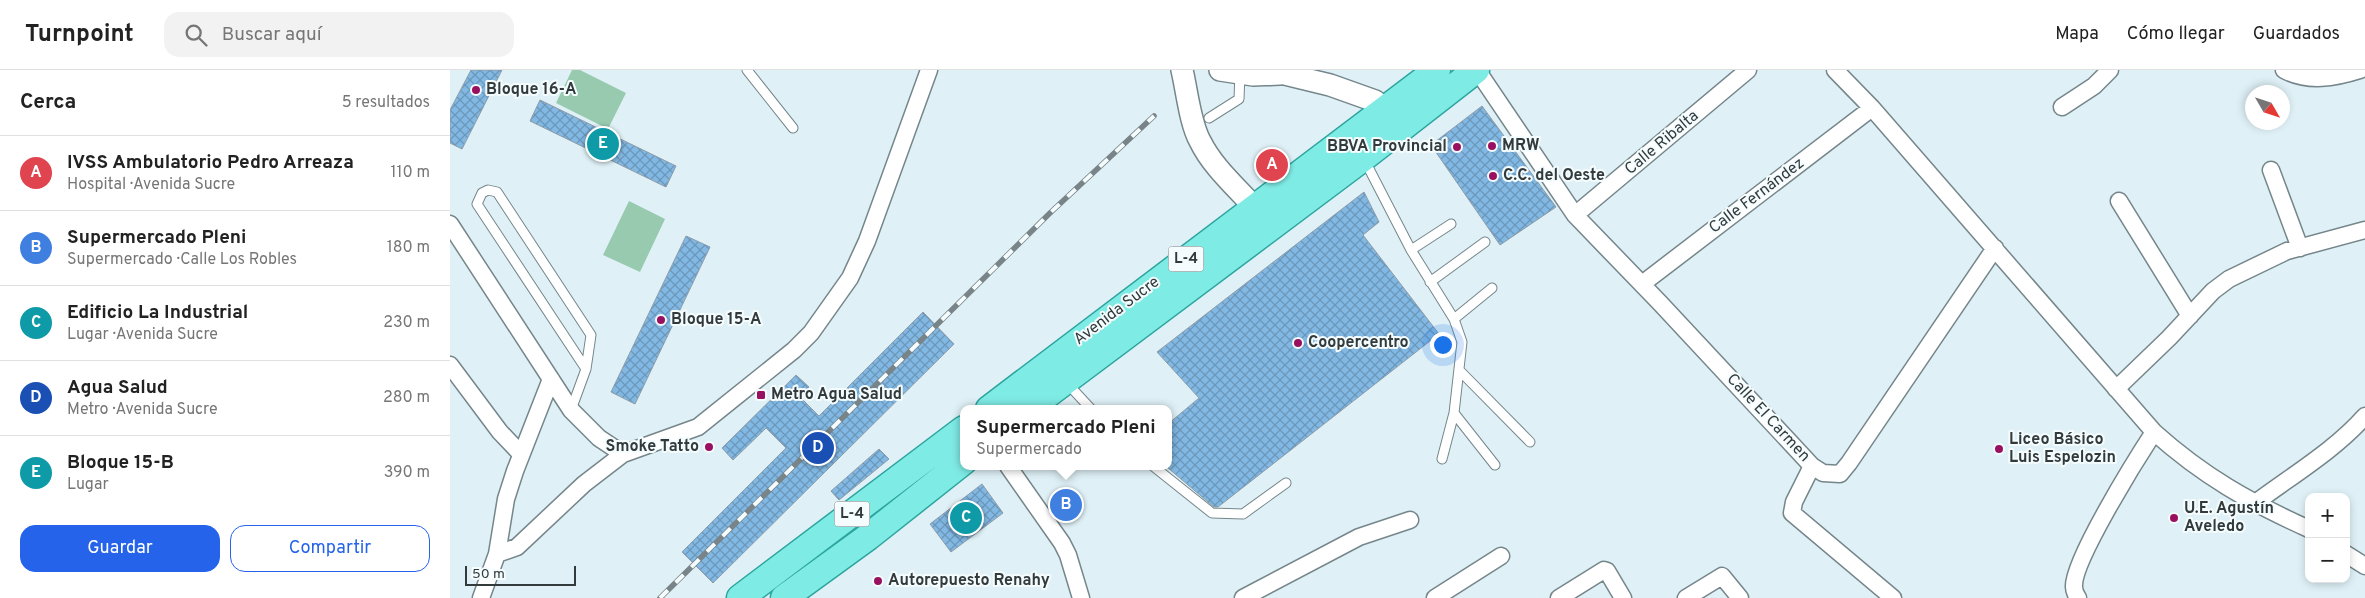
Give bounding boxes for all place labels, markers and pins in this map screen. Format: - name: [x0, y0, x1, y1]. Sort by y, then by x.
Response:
- place label: Bloque 16-A: [486, 80, 576, 100]
- marker: Bloque 16-A: [470, 84, 482, 96]
- pin: E: [587, 125, 619, 163]
- place label: MRW: [1502, 136, 1540, 156]
- place label: BBVA Provincial: [1327, 137, 1447, 157]
- marker: MRW: [1486, 140, 1498, 152]
- marker: BBVA Provincial: [1451, 141, 1463, 153]
- pin: A: [1256, 146, 1288, 184]
- place label: C.C. del Oeste: [1503, 166, 1605, 186]
- marker: C.C. del Oeste: [1487, 170, 1499, 182]
- place label: Bloque 15-A: [671, 310, 761, 330]
- marker: Bloque 15-A: [655, 314, 667, 326]
- place label: Coopercentro: [1308, 333, 1409, 353]
- marker: Coopercentro: [1292, 337, 1304, 349]
- place label: Metro Agua Salud: [771, 385, 902, 405]
- marker: Metro Agua Salud: [755, 389, 767, 401]
- pin: D: [802, 429, 834, 467]
- place label: Liceo Básico Luis Espelozin: [2009, 430, 2116, 468]
- place label: Smoke Tatto: [606, 437, 699, 457]
- marker: Smoke Tatto: [703, 441, 715, 453]
- marker: Liceo Básico Luis Espelozin: [1993, 443, 2005, 455]
- pin: B: [1050, 486, 1082, 524]
- pin: C: [950, 499, 982, 537]
- place label: U.E. Agustín Aveledo: [2184, 499, 2274, 537]
- marker: U.E. Agustín Aveledo: [2168, 512, 2180, 524]
- place label: Autorepuesto Renahy: [888, 571, 1050, 591]
- marker: Autorepuesto Renahy: [872, 575, 884, 587]

